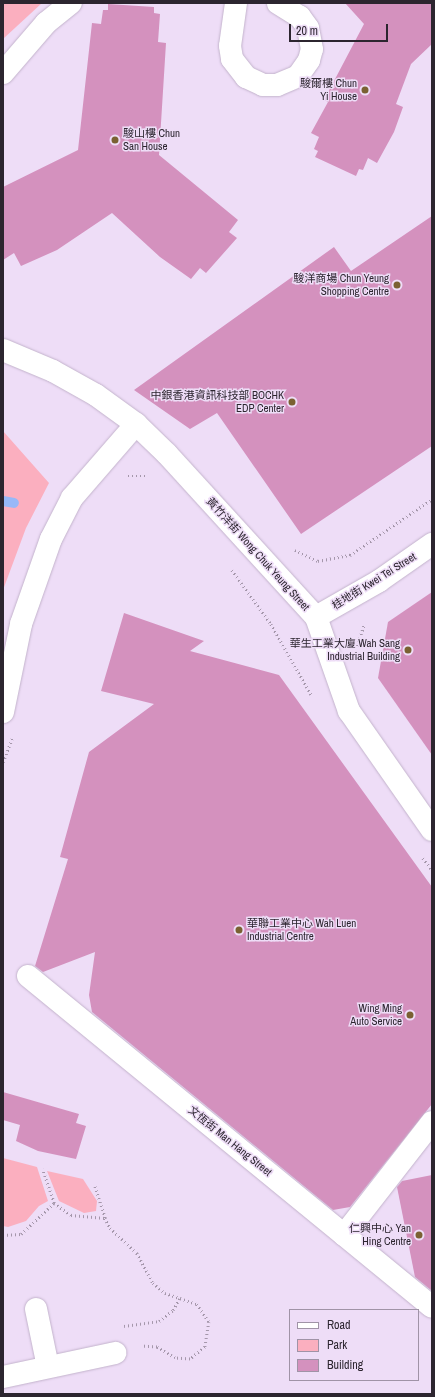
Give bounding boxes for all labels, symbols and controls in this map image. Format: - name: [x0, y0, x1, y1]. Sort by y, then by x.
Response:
- scale bar: [291, 16, 390, 42]
- text: 20 m: [296, 23, 318, 39]
- place label: 駿爾樓 Chun Yi House: [300, 77, 357, 103]
- marker: 駿爾樓 Chun Yi House: [360, 85, 370, 95]
- place label: 駿山樓 Chun San House: [123, 127, 180, 153]
- marker: 駿山樓 Chun San House: [110, 135, 120, 145]
- place label: 駿洋商場 Chun Yeung Shopping Centre: [293, 272, 389, 298]
- marker: 駿洋商場 Chun Yeung Shopping Centre: [392, 280, 402, 290]
- place label: 中銀香港資訊科技部 BOCHK EDP Center: [150, 389, 284, 415]
- marker: 中銀香港資訊科技部 BOCHK EDP Center: [287, 397, 297, 407]
- street label: 黃竹洋街 Wong Chuk Yeung Street: [204, 495, 312, 613]
- street label: 桂地街 Kwei Tei Street: [330, 550, 418, 612]
- place label: 華生工業大廈 Wah Sang Industrial Building: [290, 637, 400, 663]
- marker: 華生工業大廈 Wah Sang Industrial Building: [403, 645, 413, 655]
- place label: 華聯工業中心 Wah Luen Industrial Centre: [247, 917, 356, 943]
- marker: 華聯工業中心 Wah Luen Industrial Centre: [234, 925, 244, 935]
- place label: Wing Ming Auto Service: [350, 1002, 402, 1028]
- marker: Wing Ming Auto Service: [405, 1010, 415, 1020]
- street label: 文恆街 Man Hang Street: [186, 1103, 274, 1179]
- place label: 仁興中心 Yan Hing Centre: [349, 1222, 411, 1248]
- marker: 仁興中心 Yan Hing Centre: [414, 1230, 424, 1240]
- legend: [289, 1309, 419, 1381]
- text: Road: [327, 1317, 351, 1333]
- text: Park: [327, 1337, 347, 1353]
- text: Building: [327, 1357, 363, 1373]

